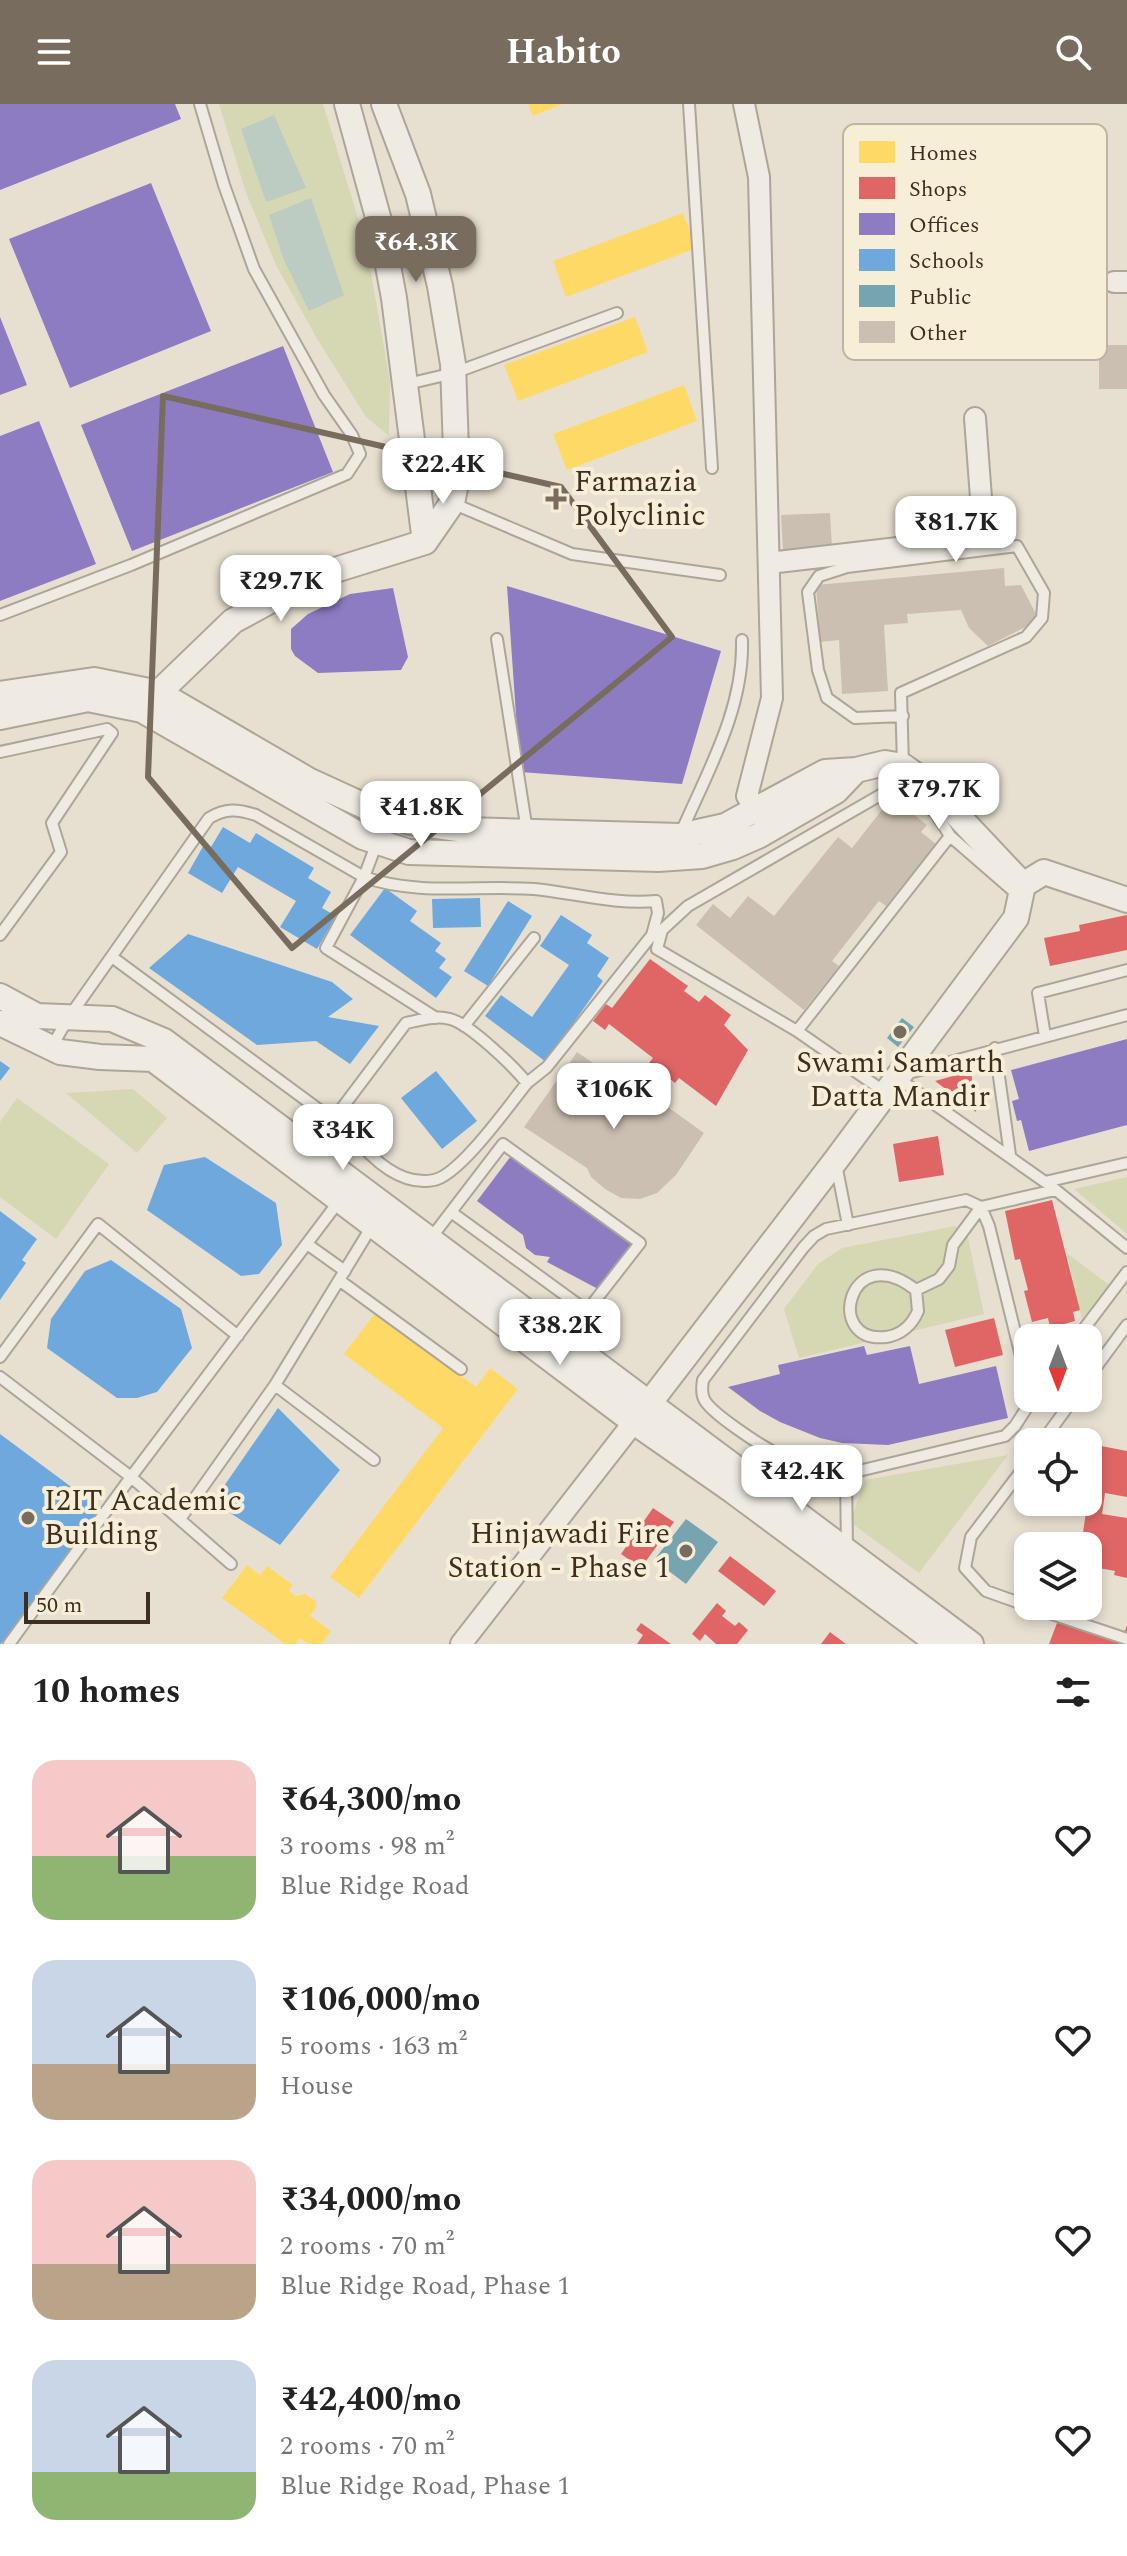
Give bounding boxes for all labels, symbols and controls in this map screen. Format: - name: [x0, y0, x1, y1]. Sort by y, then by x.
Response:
- text: Habito: [506, 25, 621, 80]
- icon: menu: [32, 30, 76, 74]
- icon: search: [1051, 30, 1095, 74]
- legend: [843, 124, 1107, 360]
- text: Homes: [909, 137, 978, 170]
- text: Shops: [909, 173, 967, 206]
- text: Offices: [909, 209, 980, 242]
- pin: ₹64.3K: [351, 216, 481, 284]
- text: ₹64.3K: [373, 222, 459, 262]
- text: Schools: [909, 245, 984, 278]
- text: Public: [909, 281, 972, 314]
- text: Other: [909, 317, 967, 350]
- pin: ₹22.4K: [378, 438, 508, 506]
- text: ₹22.4K: [400, 444, 486, 484]
- place label: Farmazia Polyclinic: [574, 459, 706, 539]
- marker: Farmazia Polyclinic: [545, 488, 567, 510]
- pin: ₹81.7K: [891, 496, 1021, 564]
- text: ₹81.7K: [913, 502, 999, 542]
- pin: ₹29.7K: [216, 555, 346, 623]
- text: ₹29.7K: [238, 561, 324, 601]
- pin: ₹79.7K: [874, 763, 1004, 831]
- text: ₹79.7K: [896, 769, 982, 809]
- pin: ₹41.8K: [356, 781, 486, 849]
- text: ₹41.8K: [378, 787, 464, 827]
- marker: Swami Samarth Datta Mandir: [891, 1023, 909, 1041]
- place label: Swami Samarth Datta Mandir: [796, 1040, 1004, 1120]
- pin: ₹106K: [558, 1063, 670, 1131]
- text: ₹106K: [575, 1069, 653, 1109]
- pin: ₹34K: [296, 1104, 390, 1172]
- text: ₹34K: [311, 1110, 375, 1150]
- pin: ₹38.2K: [495, 1299, 625, 1367]
- text: ₹38.2K: [517, 1305, 603, 1345]
- north arrow: [1014, 1324, 1102, 1412]
- map controls: [1014, 1324, 1102, 1620]
- button: locate: [1014, 1428, 1102, 1516]
- pin: ₹42.4K: [737, 1445, 867, 1513]
- text: ₹42.4K: [759, 1451, 845, 1491]
- place label: I2IT Academic Building: [44, 1478, 242, 1558]
- marker: I2IT Academic Building: [19, 1509, 37, 1527]
- place label: Hinjawadi Fire Station - Phase 1: [447, 1511, 670, 1591]
- button: layers: [1014, 1532, 1102, 1620]
- marker: Hinjawadi Fire Station - Phase 1: [677, 1542, 695, 1560]
- scale bar: [24, 1588, 150, 1624]
- text: 50 m: [36, 1589, 82, 1622]
- text: 10 homes: [32, 1666, 181, 1718]
- icon: filters: [1051, 1670, 1095, 1714]
- text: ₹64,300/mo: [280, 1774, 461, 1826]
- icon: home: [96, 1792, 192, 1888]
- icon: heart: [1051, 1818, 1095, 1862]
- text: 3 rooms · 98 m²: [280, 1826, 454, 1866]
- text: Blue Ridge Road: [280, 1866, 470, 1906]
- text: ₹106,000/mo: [280, 1974, 480, 2026]
- icon: home: [96, 1992, 192, 2088]
- icon: heart: [1051, 2018, 1095, 2062]
- text: 5 rooms · 163 m²: [280, 2026, 467, 2066]
- text: House: [280, 2066, 354, 2106]
- text: ₹34,000/mo: [280, 2174, 461, 2226]
- icon: home: [96, 2192, 192, 2288]
- icon: heart: [1051, 2218, 1095, 2262]
- text: 2 rooms · 70 m²: [280, 2226, 454, 2266]
- text: Blue Ridge Road, Phase 1: [280, 2266, 570, 2306]
- text: ₹42,400/mo: [280, 2374, 461, 2426]
- icon: home: [96, 2392, 192, 2488]
- icon: heart: [1051, 2418, 1095, 2462]
- text: 2 rooms · 70 m²: [280, 2426, 454, 2466]
- text: Blue Ridge Road, Phase 1: [280, 2466, 570, 2506]

